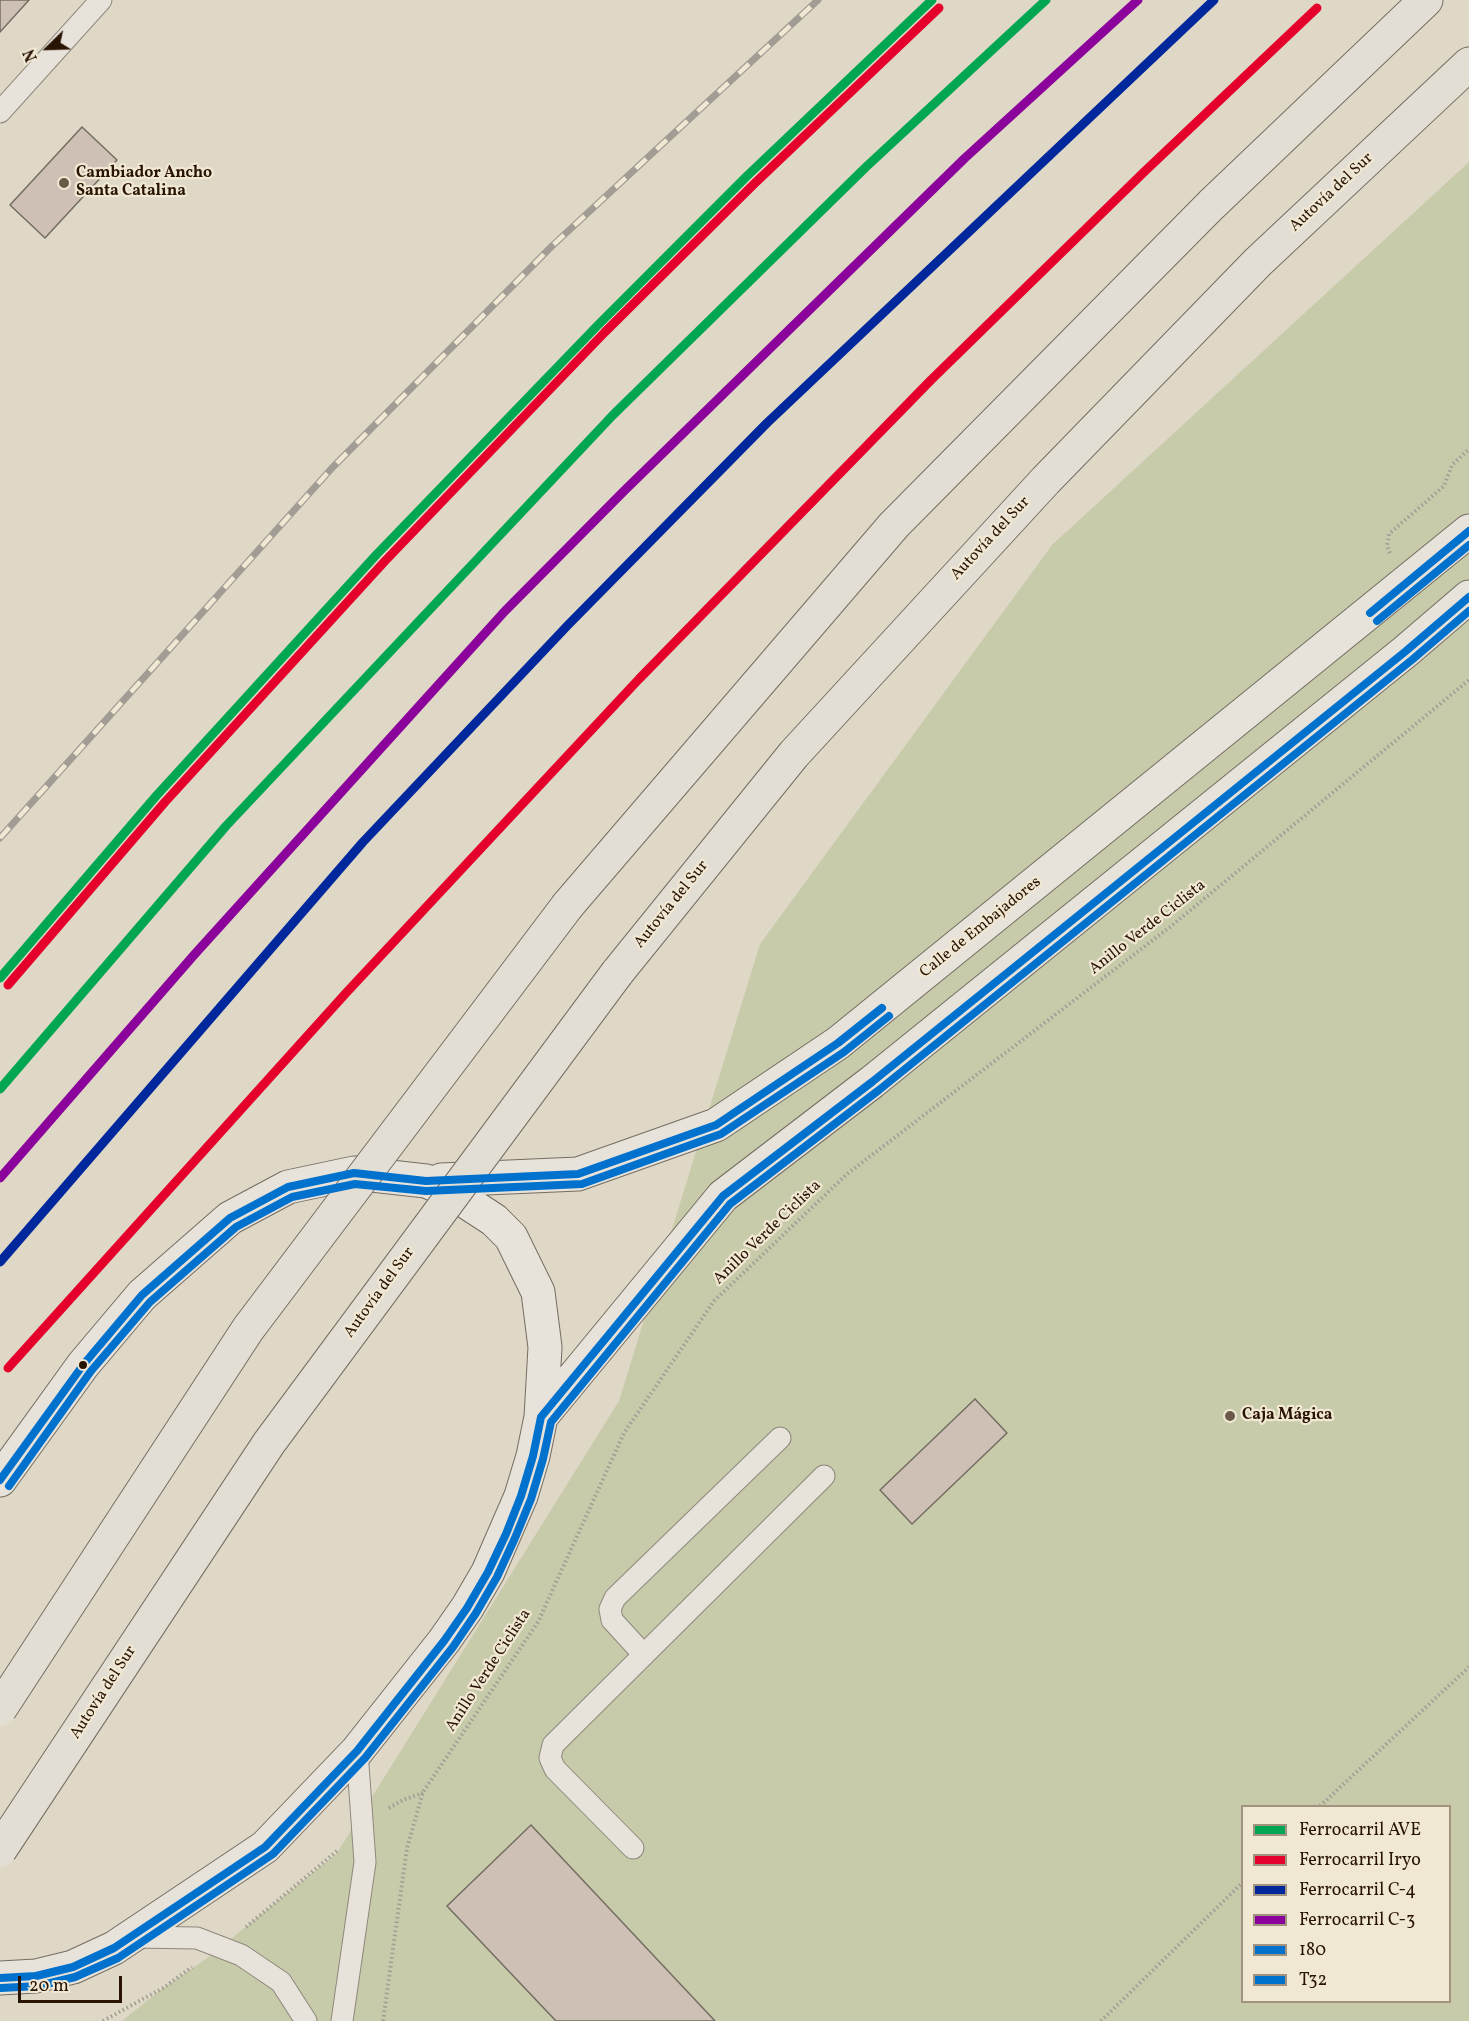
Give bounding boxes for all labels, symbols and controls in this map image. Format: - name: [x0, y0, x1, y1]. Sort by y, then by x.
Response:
- north arrow: [18, 18, 78, 78]
- text: N: [19, 45, 44, 65]
- street label: Autovía del Sur: [1286, 149, 1378, 237]
- place label: Cambiador Ancho Santa Catalina: [76, 164, 212, 202]
- marker: Cambiador Ancho Santa Catalina: [57, 176, 71, 190]
- street label: Autovía del Sur: [947, 493, 1035, 585]
- street label: Autovía del Sur: [631, 857, 713, 953]
- street label: Calle de Embajadores: [917, 873, 1045, 983]
- street label: Anillo Verde Ciclista: [1086, 877, 1210, 979]
- street label: Anillo Verde Ciclista: [710, 1177, 826, 1289]
- street label: Autovía del Sur: [341, 1244, 419, 1342]
- unlabelled marker: [77, 1359, 89, 1371]
- place label: Caja Mágica: [1242, 1406, 1332, 1426]
- marker: Caja Mágica: [1223, 1409, 1237, 1423]
- street label: Anillo Verde Ciclista: [442, 1606, 536, 1736]
- street label: Autovía del Sur: [67, 1643, 141, 1743]
- legend: [1241, 1805, 1451, 2003]
- text: Ferrocarril AVE: [1299, 1818, 1421, 1843]
- text: Ferrocarril Iryo: [1299, 1848, 1421, 1873]
- text: Ferrocarril C-4: [1299, 1878, 1416, 1903]
- text: Ferrocarril C-3: [1299, 1908, 1415, 1933]
- text: 180: [1299, 1938, 1326, 1963]
- scale bar: [21, 1964, 124, 2002]
- text: T32: [1299, 1968, 1327, 1993]
- text: 20 m: [29, 1974, 69, 1999]

